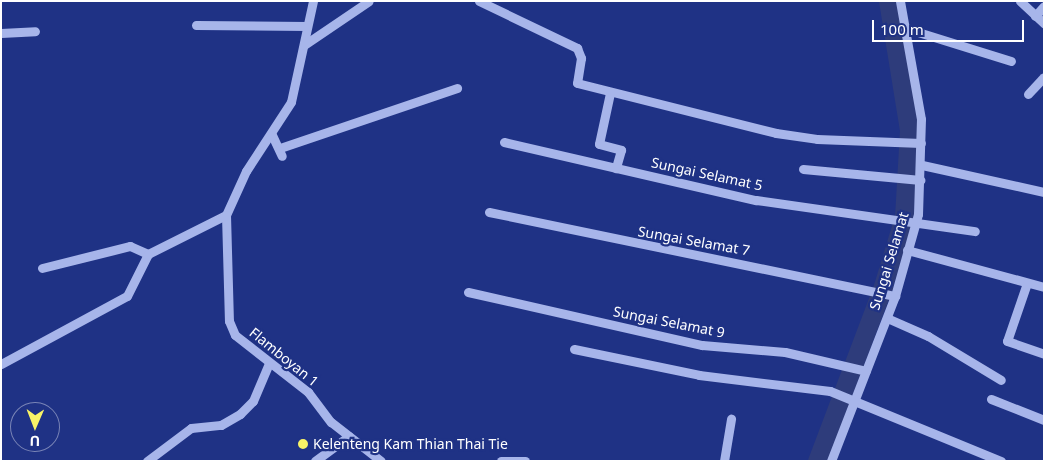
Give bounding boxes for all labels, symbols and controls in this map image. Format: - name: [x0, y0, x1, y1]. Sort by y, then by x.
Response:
- scale bar: [875, 10, 1028, 42]
- text: 100 m: [880, 19, 924, 39]
- street label: Sungai Selamat 5: [650, 154, 764, 194]
- street label: Sungai Selamat: [866, 210, 912, 312]
- street label: Sungai Selamat 7: [637, 223, 751, 259]
- street label: Sungai Selamat 9: [612, 303, 726, 341]
- street label: Flamboyan 1: [246, 324, 322, 390]
- north arrow: [10, 402, 60, 452]
- text: U: [29, 432, 40, 451]
- place label: Kelenteng Kam Thian Thai Tie: [313, 436, 508, 452]
- marker: Kelenteng Kam Thian Thai Tie: [297, 438, 309, 450]

